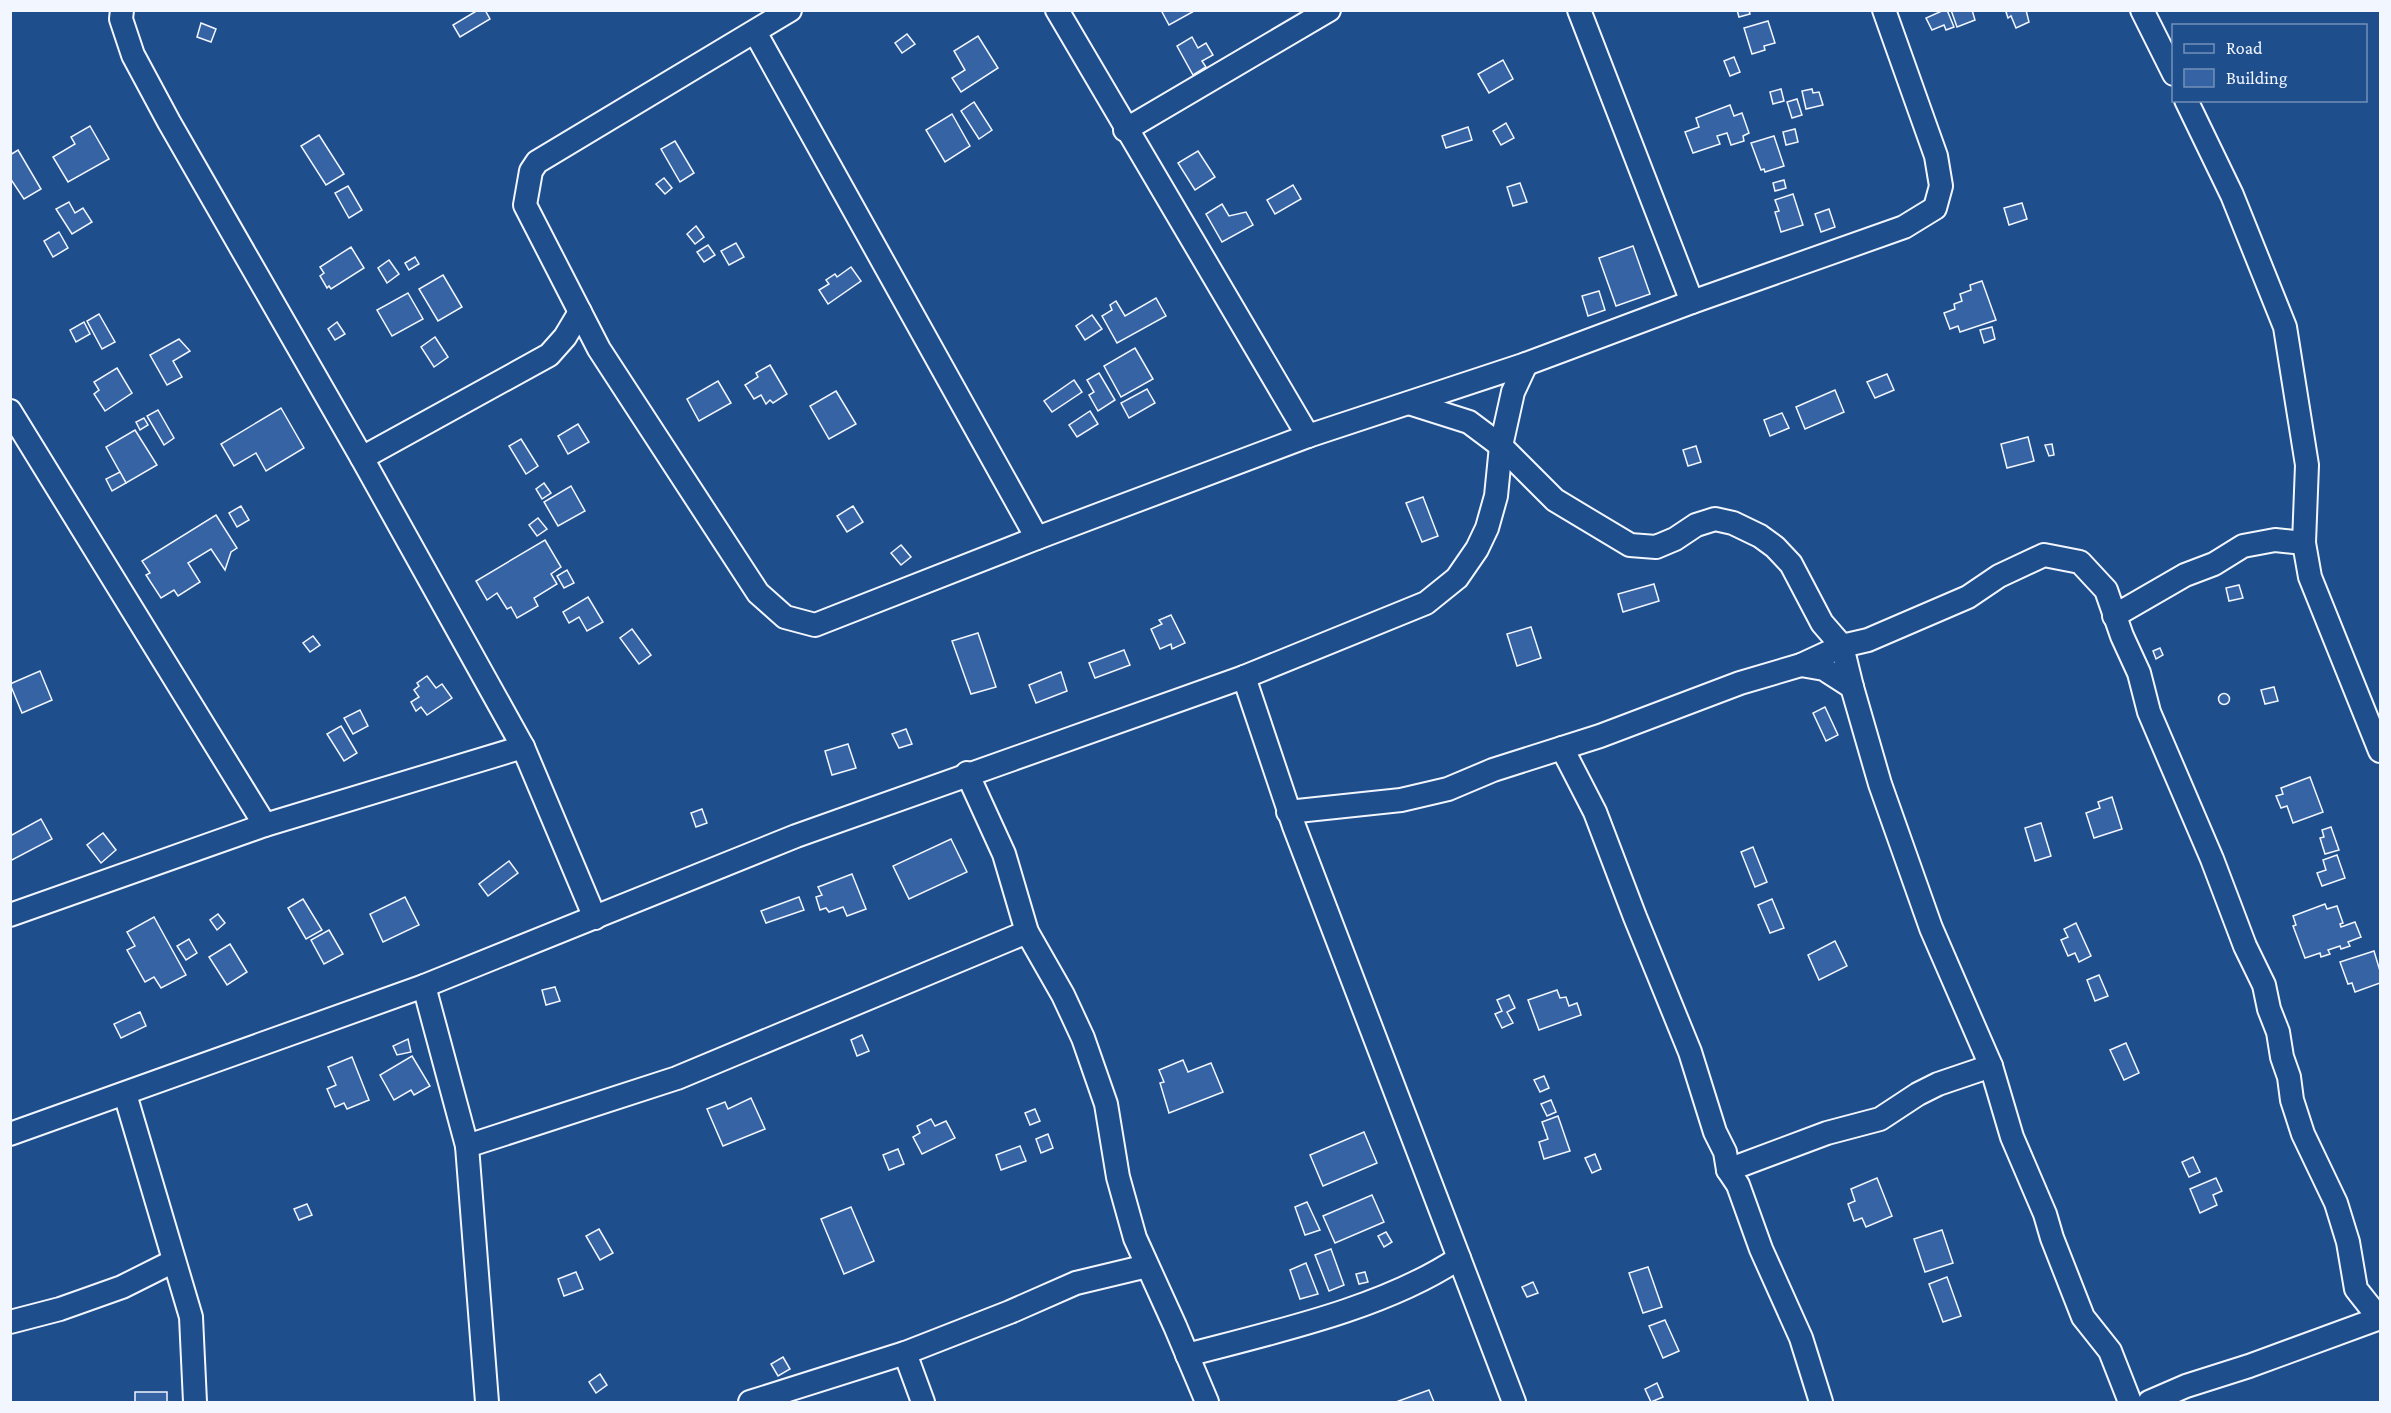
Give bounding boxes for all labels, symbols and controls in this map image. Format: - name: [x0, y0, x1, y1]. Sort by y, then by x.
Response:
- legend: [2172, 24, 2367, 102]
- text: Road: [2226, 38, 2263, 58]
- text: Building: [2226, 68, 2288, 88]

